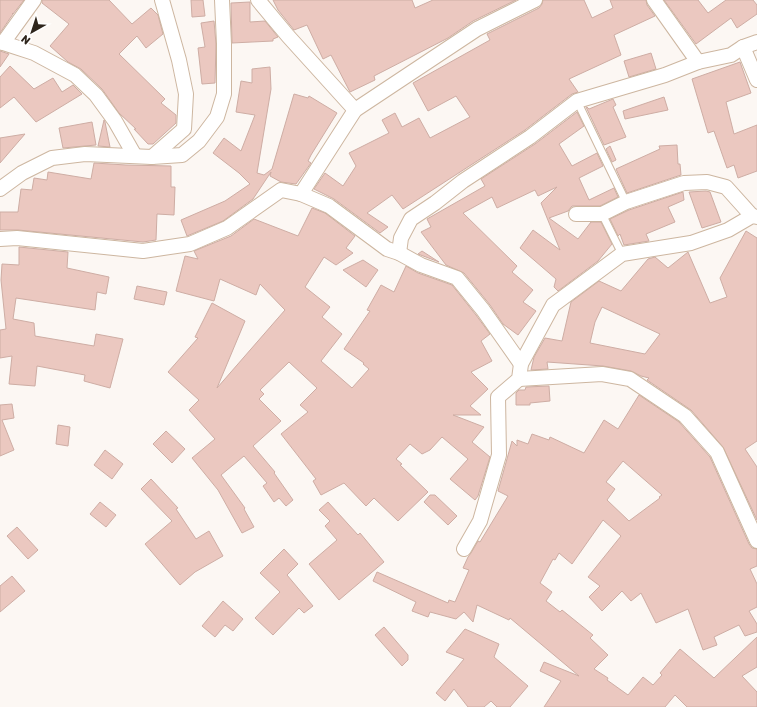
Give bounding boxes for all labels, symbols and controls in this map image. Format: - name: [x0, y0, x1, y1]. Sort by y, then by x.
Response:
- north arrow: [12, 12, 52, 52]
- text: N: [19, 32, 33, 47]

